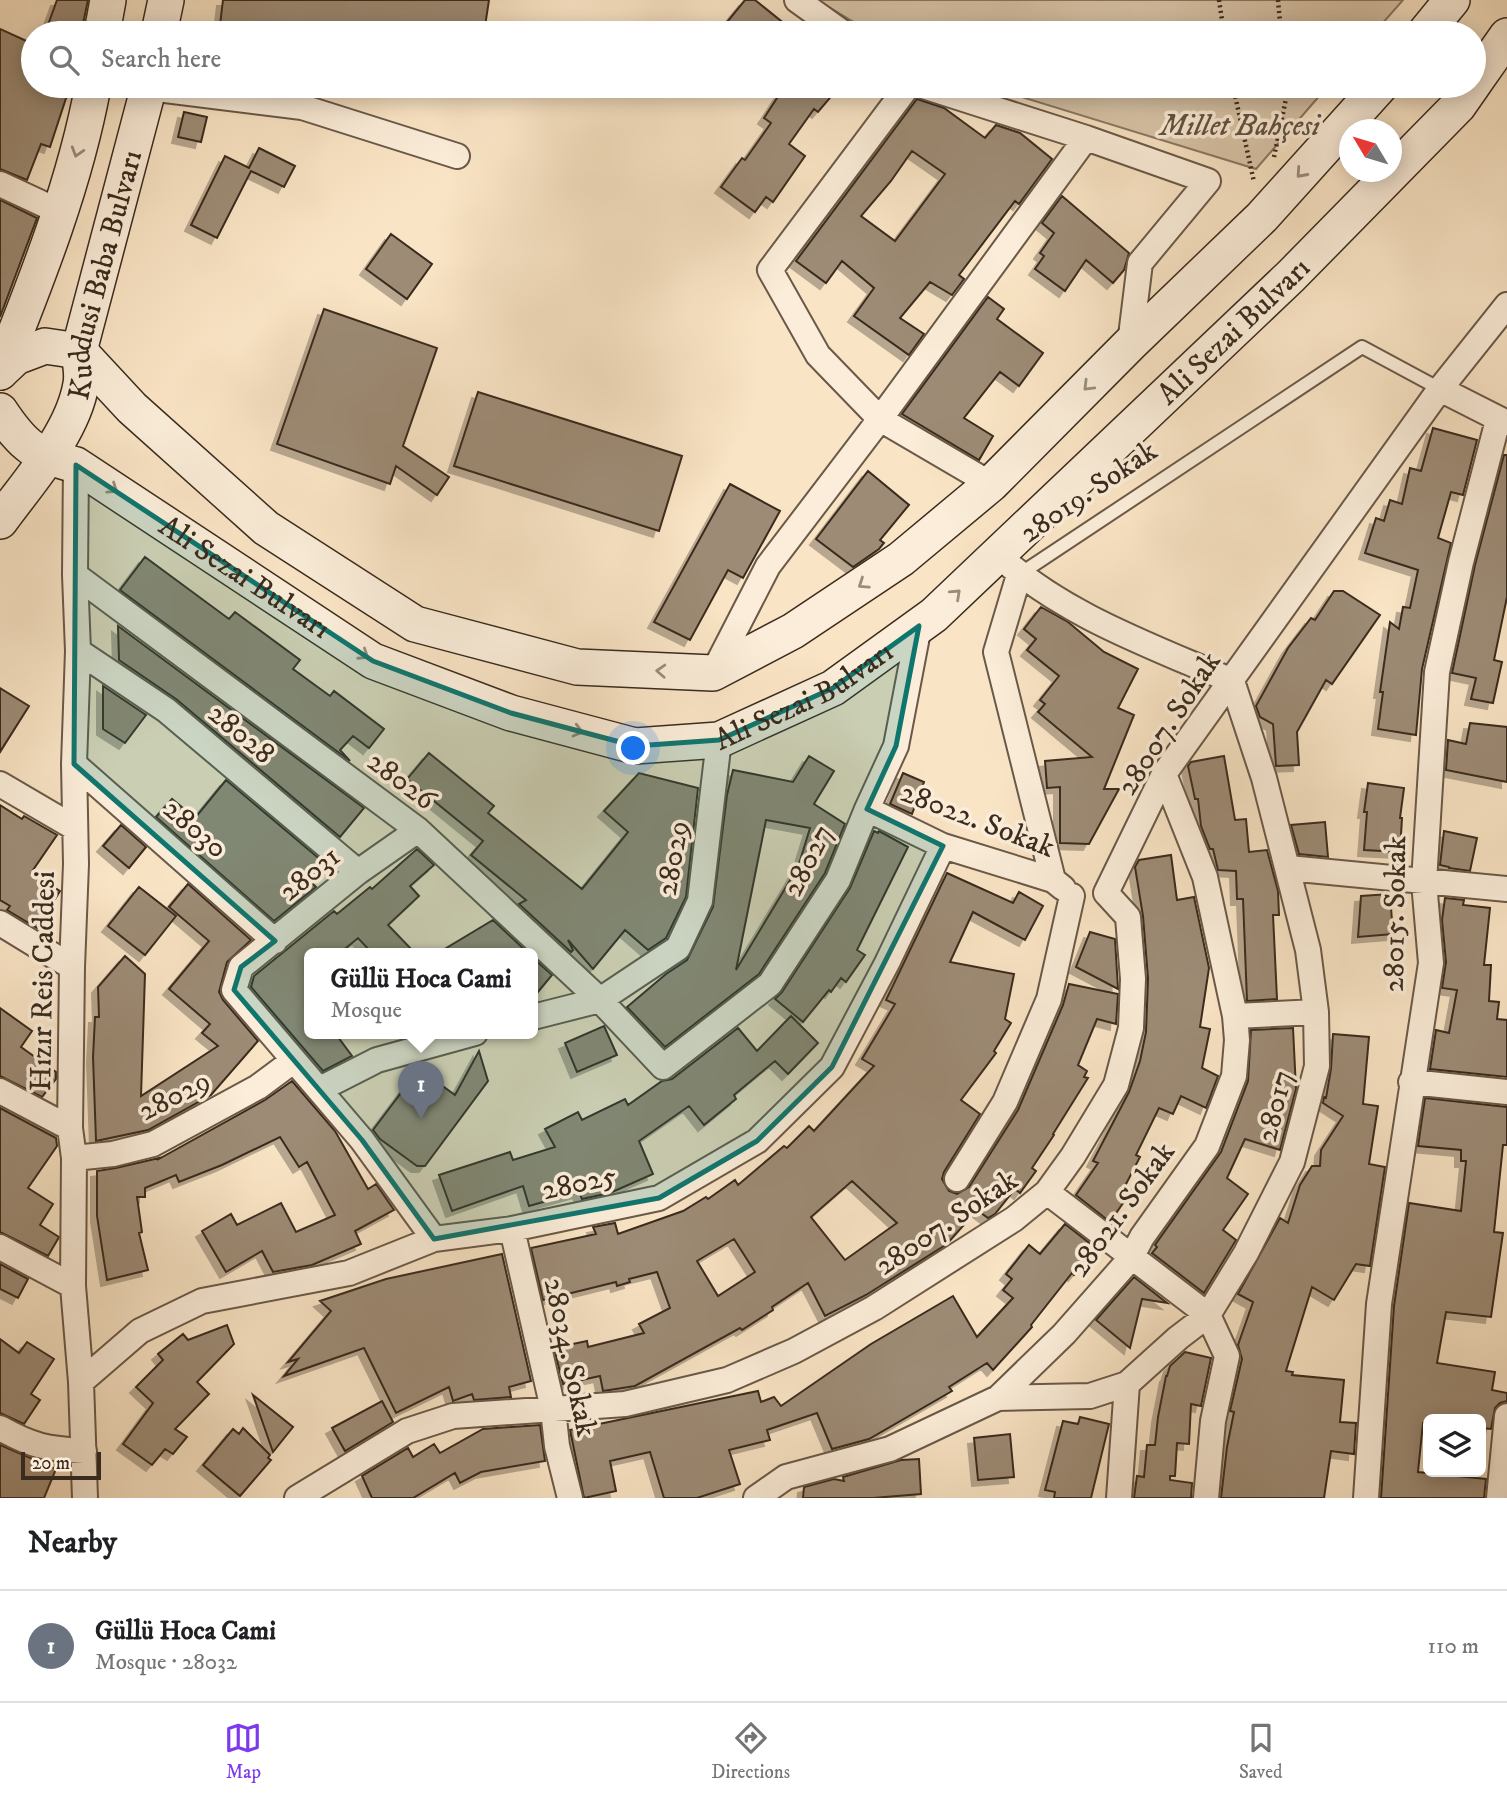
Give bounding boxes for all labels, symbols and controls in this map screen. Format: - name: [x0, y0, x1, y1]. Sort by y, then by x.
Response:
- search box: [21, 21, 1486, 98]
- icon: search: [45, 41, 83, 79]
- text: Search here: [101, 43, 221, 76]
- park label: Millet Bahçesi: [1158, 108, 1322, 145]
- north arrow: [1339, 119, 1402, 182]
- one-way arrow: [71, 145, 85, 158]
- street label: Kuddusi Baba Bulvarı: [61, 146, 151, 404]
- one-way arrow: [1297, 165, 1309, 178]
- street label: Ali Sezai Bulvarı: [1150, 250, 1319, 413]
- one-way arrow: [1084, 377, 1097, 390]
- street label: 28019. Sokak: [1013, 433, 1165, 552]
- one-way arrow: [105, 481, 118, 493]
- street label: Ali Sezai Bulvarı: [152, 508, 337, 648]
- one-way arrow: [858, 576, 871, 589]
- one-way arrow: [948, 590, 961, 603]
- street label: Ali Sezai Bulvarı: [709, 634, 901, 760]
- street label: 28007. Sokak: [1109, 645, 1229, 803]
- one-way arrow: [356, 647, 369, 660]
- one-way arrow: [655, 664, 666, 679]
- street label: 28028: [200, 696, 282, 773]
- one-way arrow: [572, 723, 584, 737]
- your location: [616, 731, 650, 765]
- street label: 28026: [360, 743, 444, 820]
- street label: 28022. Sokak: [895, 774, 1060, 867]
- street label: 28030: [155, 791, 235, 867]
- street label: 28029: [649, 818, 698, 899]
- street label: 28027: [775, 819, 842, 903]
- street label: 28015. Sokak: [1376, 835, 1415, 993]
- street label: 28031: [272, 838, 348, 910]
- street label: Hızır Reis Caddesi: [23, 870, 64, 1092]
- popup: [304, 948, 538, 1039]
- text: Güllü Hoca Cami: [331, 963, 511, 996]
- text: Mosque: [331, 996, 402, 1025]
- pin: 1: [398, 1061, 444, 1119]
- street label: 28029: [133, 1063, 217, 1130]
- street label: 28017: [1249, 1067, 1302, 1146]
- street label: 28021. Sokak: [1061, 1135, 1184, 1285]
- street label: 28025: [539, 1158, 620, 1209]
- street label: 28007. Sokak: [869, 1162, 1025, 1284]
- street label: 28034. Sokak: [535, 1275, 604, 1440]
- map controls: [1423, 1414, 1486, 1477]
- button: layers: [1423, 1414, 1486, 1477]
- scale bar: [21, 1449, 102, 1481]
- text: 20 m: [32, 1452, 70, 1475]
- text: Nearby: [28, 1525, 117, 1562]
- text: Güllü Hoca Cami: [95, 1615, 276, 1648]
- text: 1: [47, 1632, 55, 1661]
- text: 110 m: [1428, 1632, 1479, 1661]
- text: Mosque · 28032: [95, 1648, 237, 1677]
- tab: Map: [224, 1719, 262, 1784]
- tab: Directions: [711, 1719, 790, 1784]
- tab: Saved: [1239, 1719, 1283, 1784]

